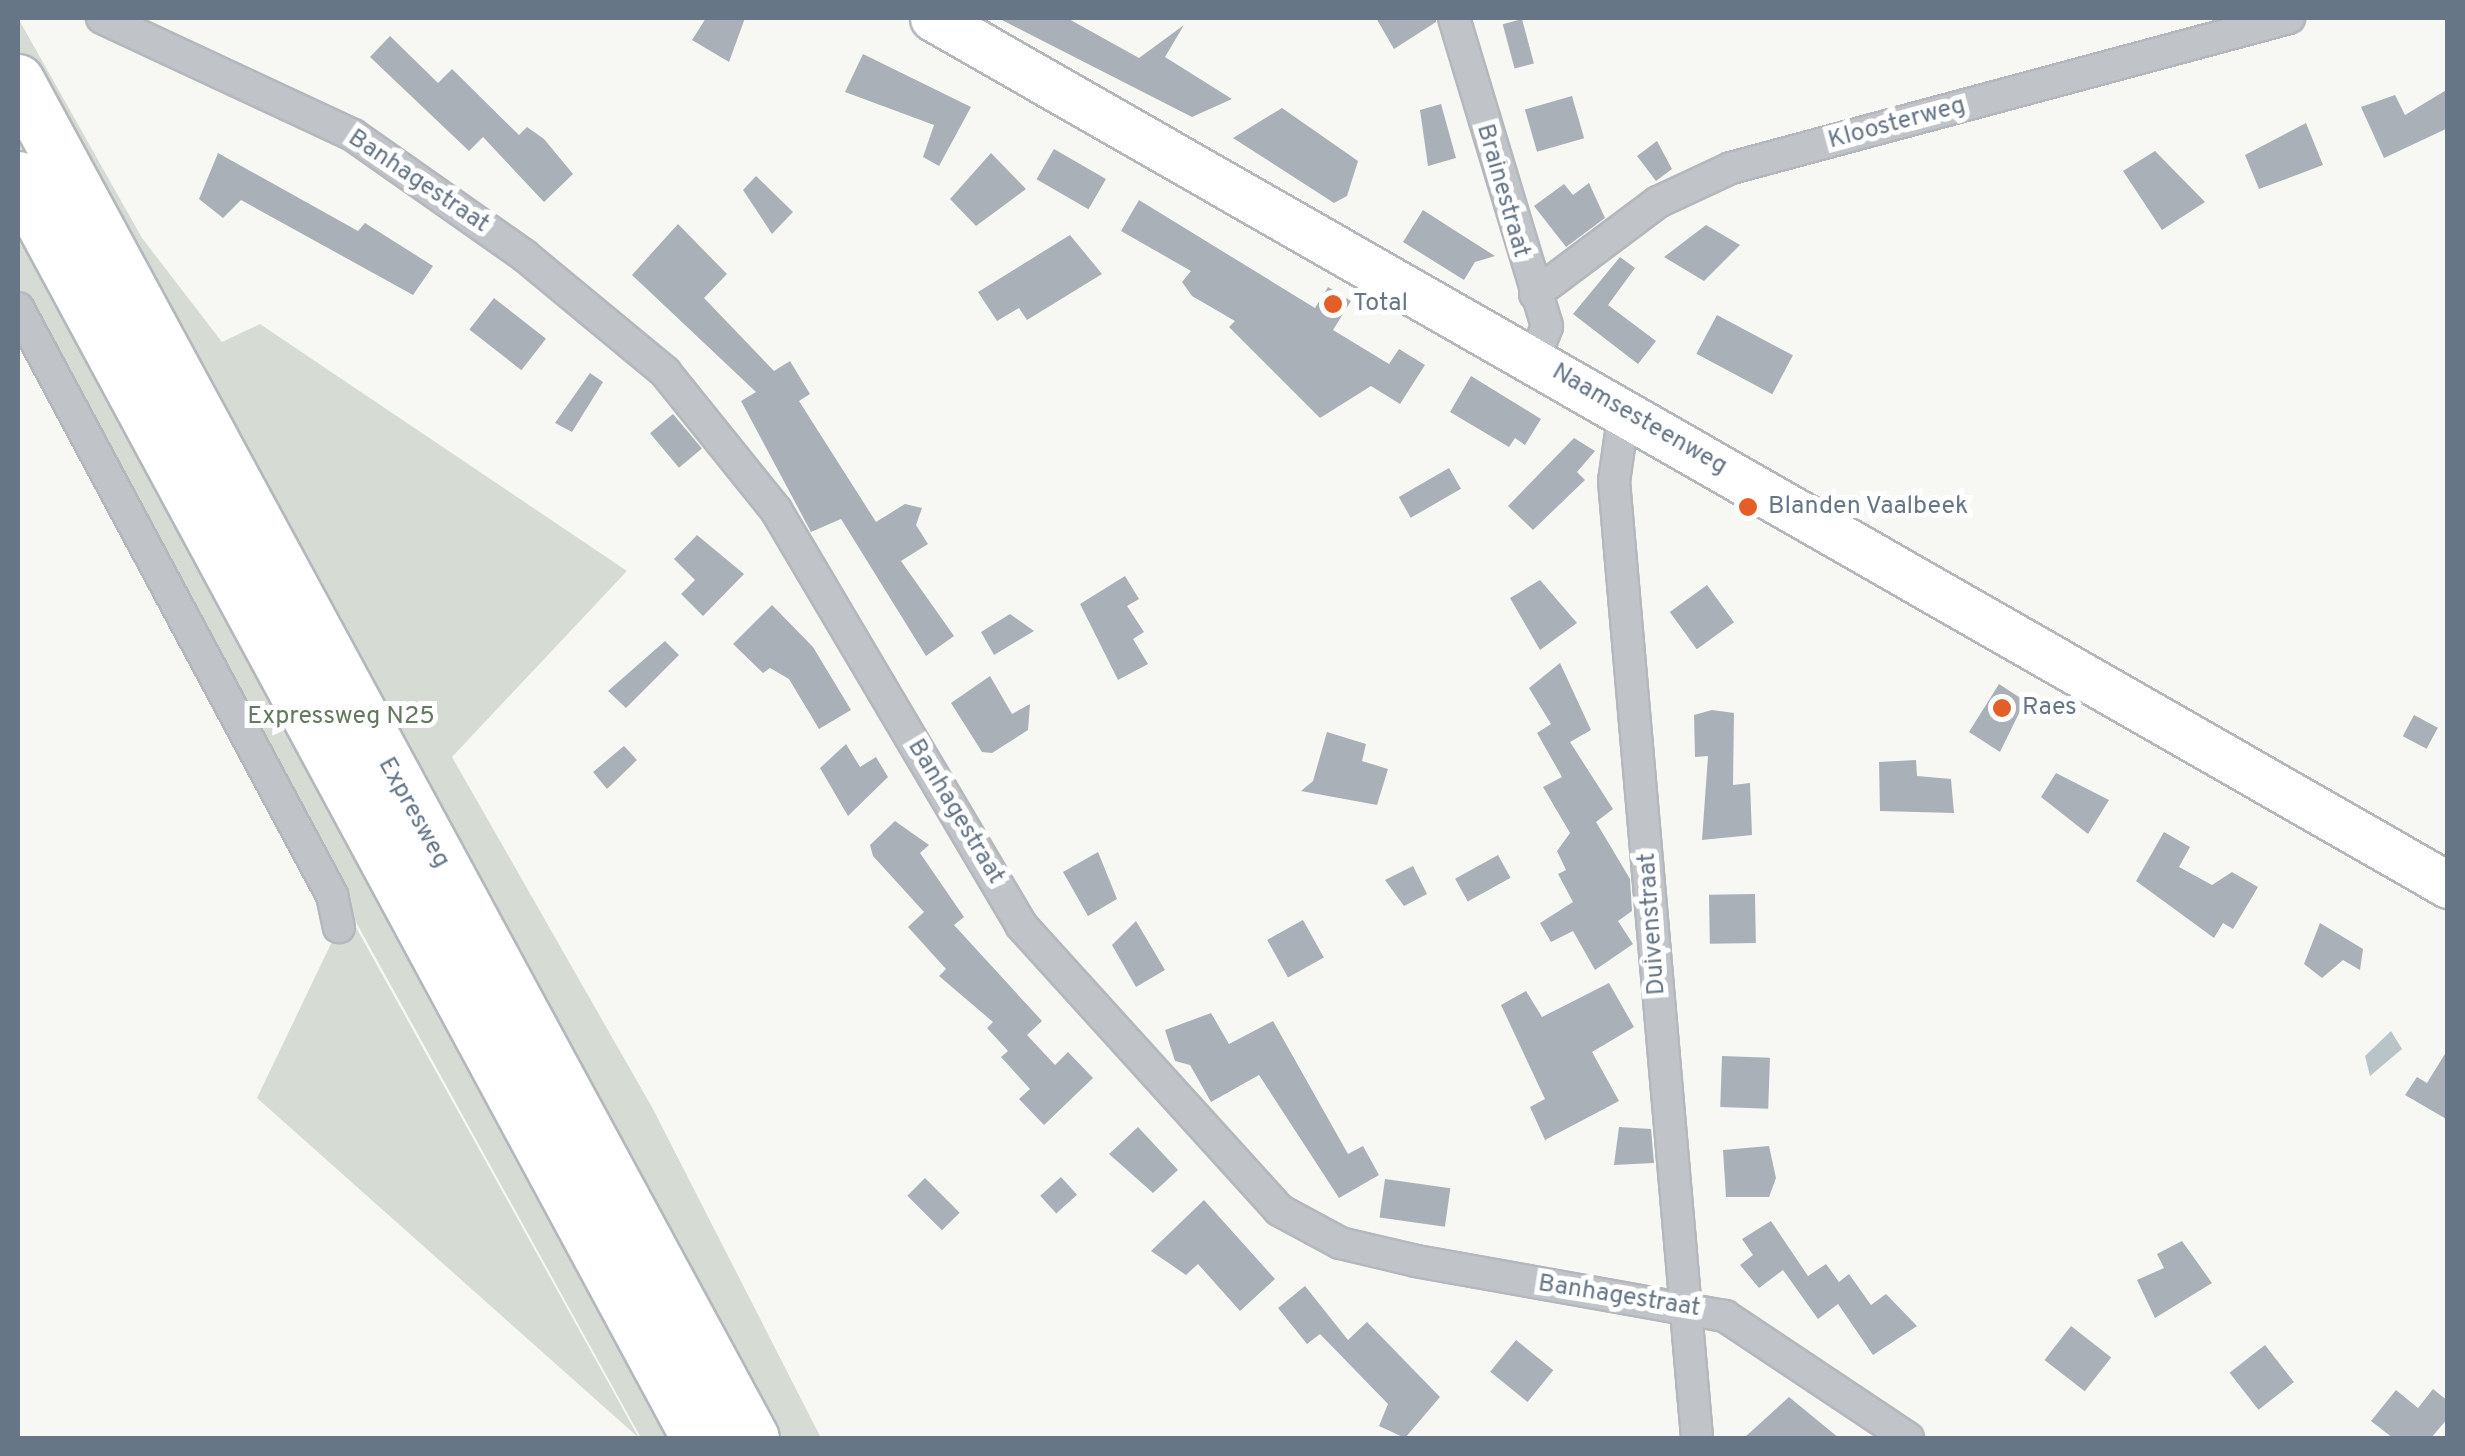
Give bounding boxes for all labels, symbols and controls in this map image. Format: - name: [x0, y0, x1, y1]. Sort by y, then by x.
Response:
- street label: Kloosterweg: [1825, 91, 1969, 157]
- street label: Brainestraat: [1469, 121, 1535, 261]
- street label: Banhagestraat: [342, 124, 494, 240]
- place label: Total: [1353, 289, 1408, 319]
- marker: Total: [1322, 293, 1344, 315]
- street label: Naamsesteenweg: [1546, 358, 1732, 482]
- place label: Blanden Vaalbeek: [1768, 492, 1969, 522]
- marker: Blanden Vaalbeek: [1737, 496, 1759, 518]
- place label: Raes: [2022, 693, 2077, 723]
- marker: Raes: [1991, 697, 2013, 719]
- park label: Expressweg N25: [247, 702, 435, 732]
- street label: Banhagestraat: [900, 734, 1010, 890]
- street label: Expresweg: [370, 753, 456, 873]
- street label: Duivenstraat: [1633, 852, 1673, 996]
- street label: Banhagestraat: [1536, 1269, 1702, 1325]

